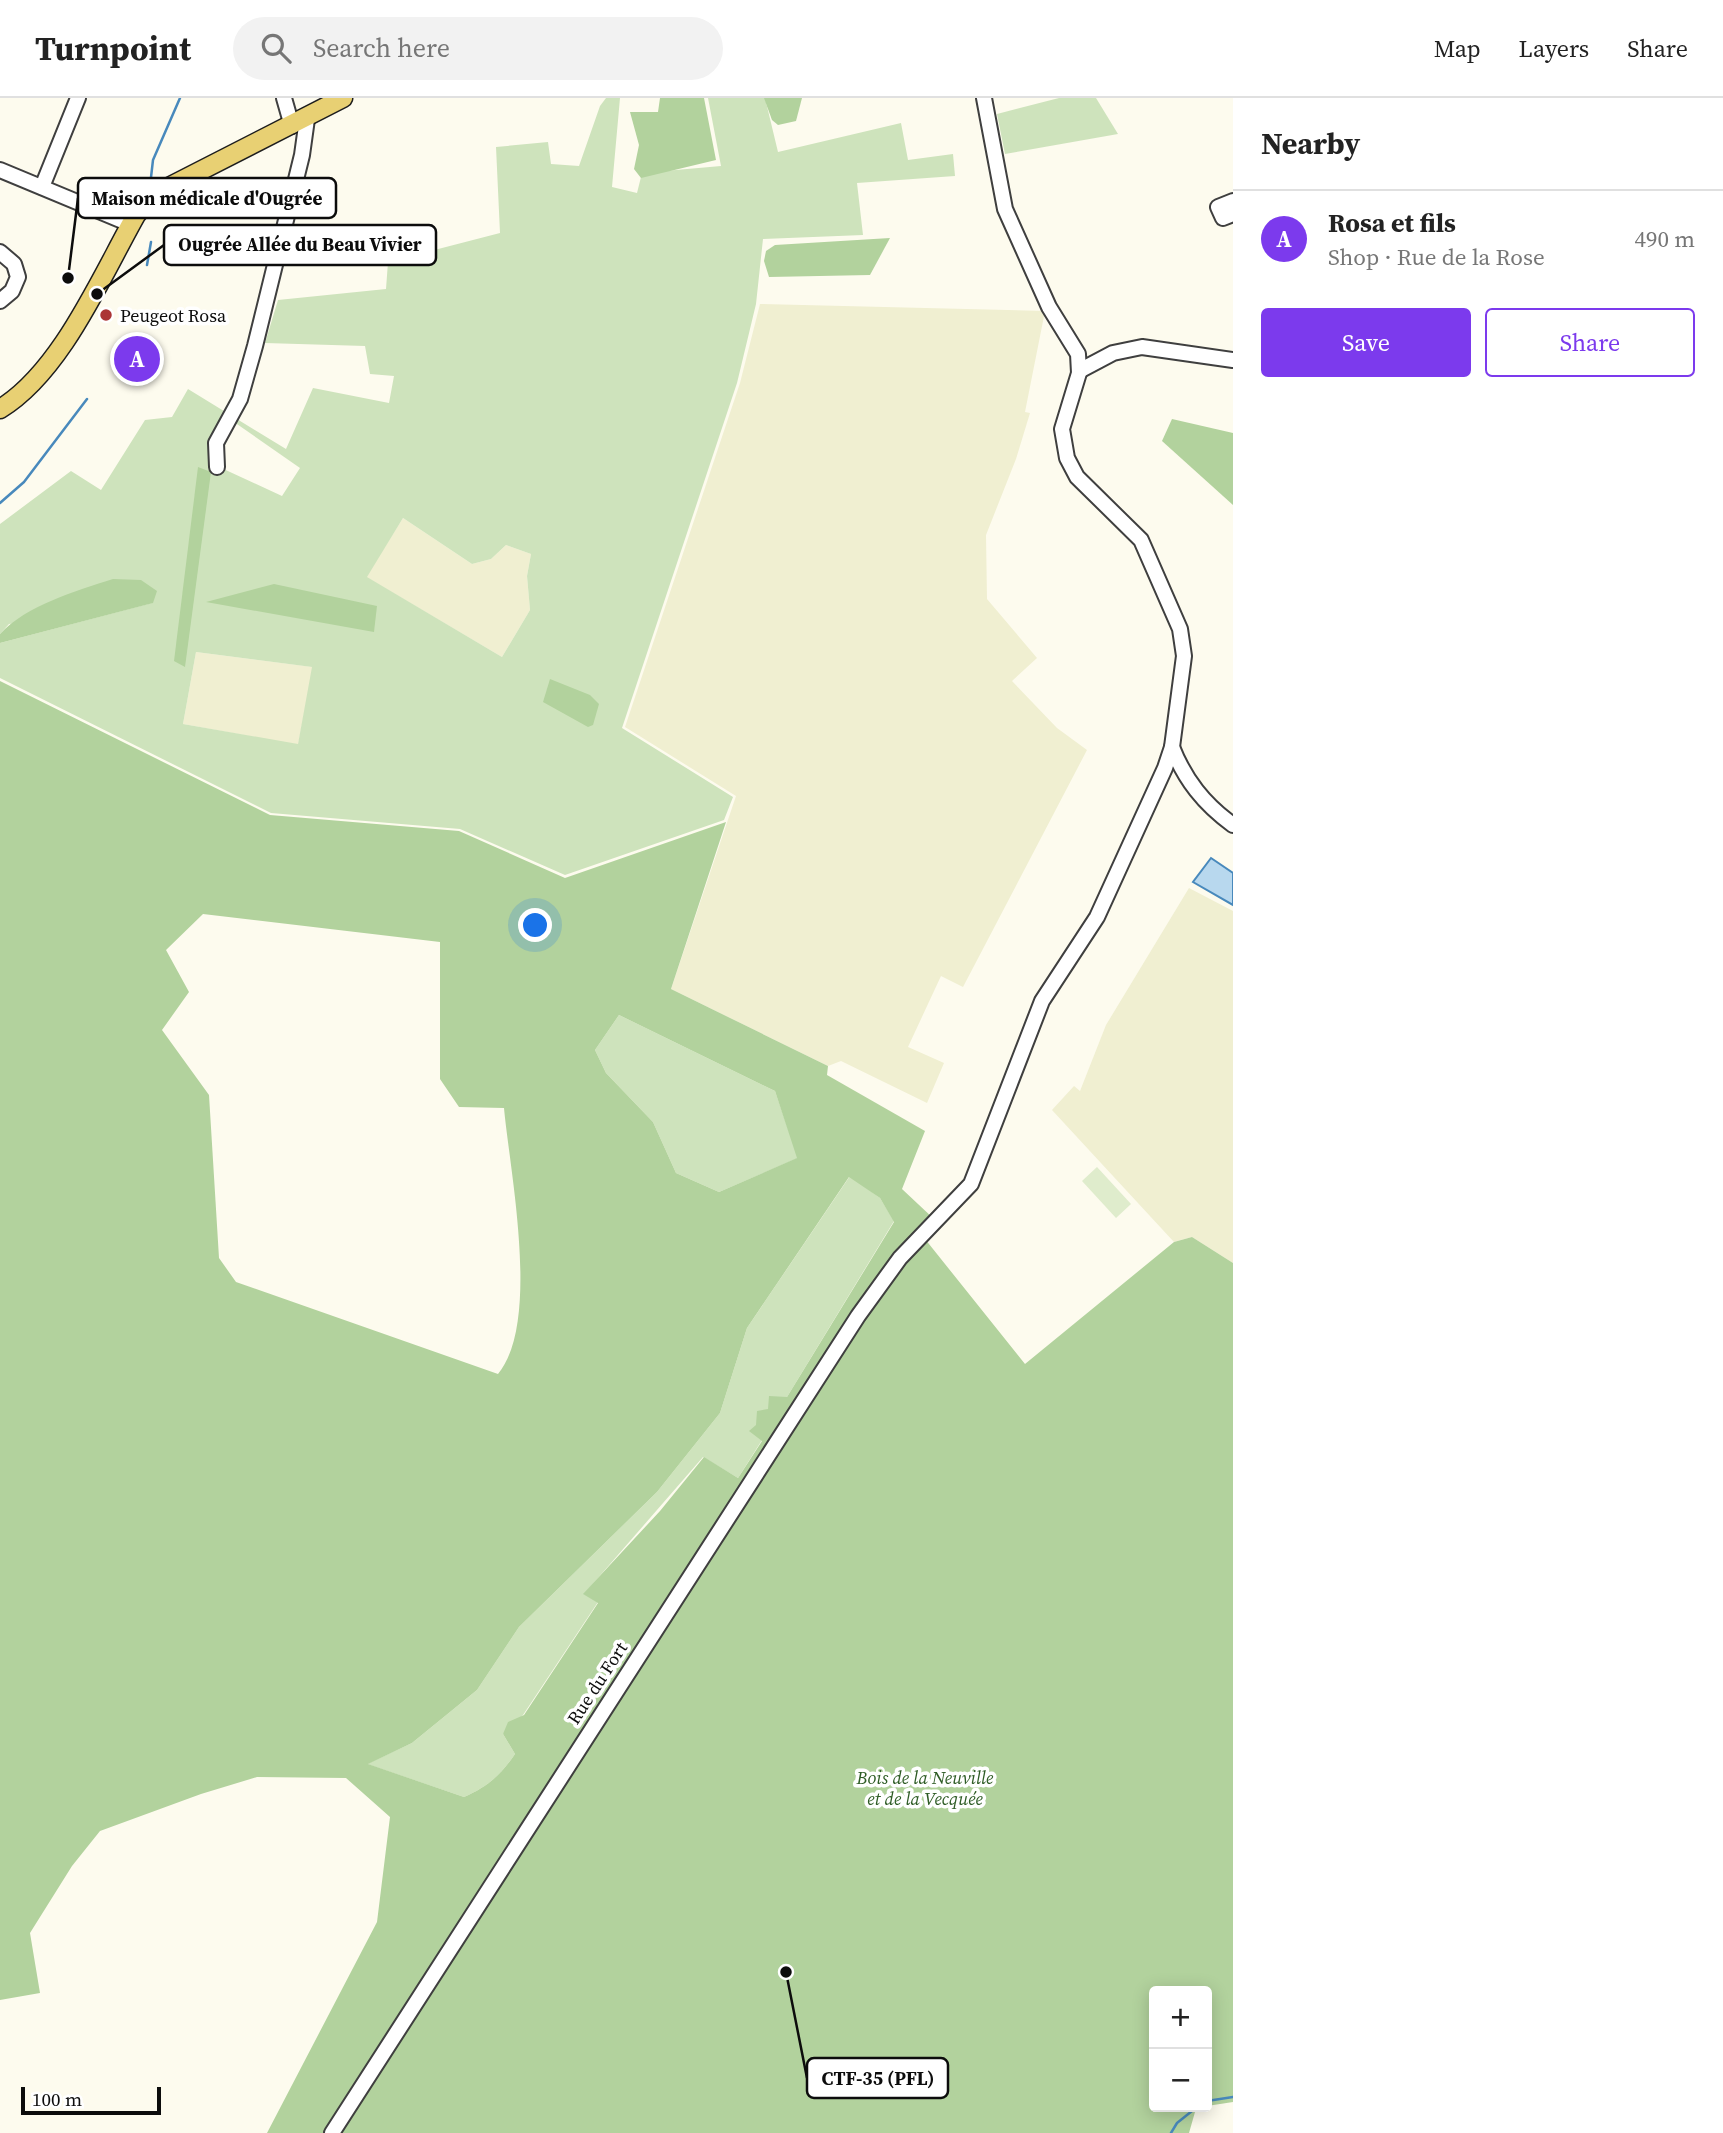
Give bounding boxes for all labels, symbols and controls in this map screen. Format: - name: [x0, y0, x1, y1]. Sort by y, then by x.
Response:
- search box: [233, 17, 723, 80]
- text: Turnpoint: [35, 26, 191, 71]
- icon: search: [257, 29, 295, 67]
- text: Search here: [313, 30, 450, 66]
- text: Map: [1434, 32, 1481, 65]
- text: Layers: [1519, 32, 1589, 65]
- text: Share: [1627, 32, 1688, 65]
- text: Nearby: [1261, 123, 1360, 164]
- callout: Maison médicale d'Ougrée: [78, 178, 336, 218]
- text: Maison médicale d'Ougrée: [92, 185, 322, 211]
- text: Rosa et fils: [1328, 205, 1456, 241]
- text: A: [1276, 223, 1292, 255]
- text: 490 m: [1634, 223, 1695, 255]
- callout: Ougrée Allée du Beau Vivier: [164, 225, 436, 265]
- text: Ougrée Allée du Beau Vivier: [178, 231, 422, 257]
- text: Shop · Rue de la Rose: [1328, 241, 1545, 273]
- place label: Peugeot Rosa: [120, 303, 227, 328]
- marker: Peugeot Rosa: [98, 307, 114, 323]
- button: Save: [1261, 308, 1471, 377]
- button: Share: [1485, 308, 1695, 377]
- pin: A: [114, 333, 160, 385]
- your location: [518, 908, 552, 942]
- street label: Rue du Fort: [561, 1637, 633, 1729]
- park label: Bois de la Neuville et de la Vecquée: [856, 1765, 994, 1811]
- map controls: [1149, 1986, 1212, 2112]
- button: +: [1149, 1986, 1212, 2049]
- button: −: [1149, 2049, 1212, 2112]
- callout: CTF-35 (PFL): [807, 2058, 948, 2098]
- text: CTF-35 (PFL): [822, 2065, 934, 2091]
- scale bar: [21, 2084, 161, 2116]
- text: 100 m: [32, 2086, 82, 2112]

